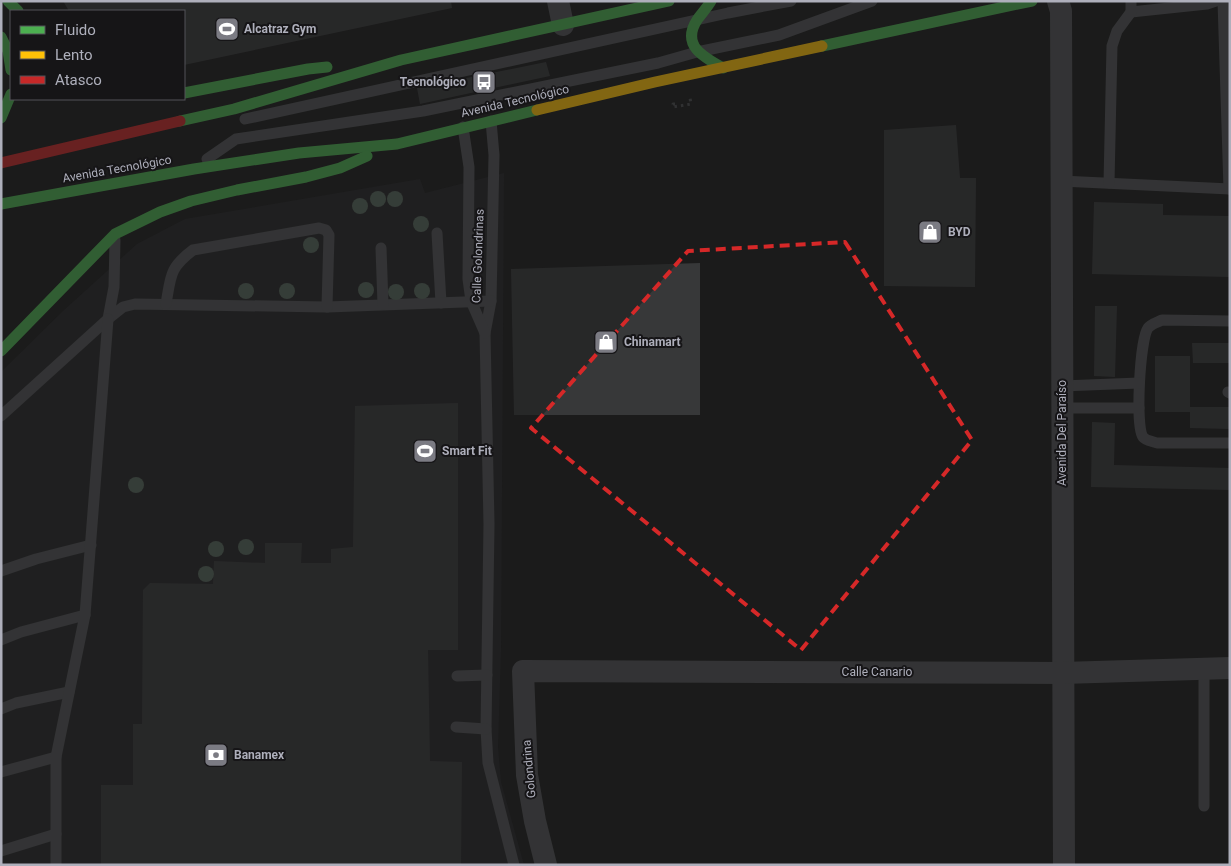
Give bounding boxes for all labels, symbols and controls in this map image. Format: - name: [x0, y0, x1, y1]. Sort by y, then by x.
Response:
- legend: [10, 10, 185, 100]
- sports icon: Alcatraz Gym: [214, 16, 240, 42]
- text: Fluido: [55, 21, 96, 39]
- place label: Alcatraz Gym: [244, 22, 316, 36]
- text: Lento: [55, 46, 93, 64]
- bus stop icon: Tecnológico: [471, 69, 497, 95]
- text: Atasco: [55, 71, 102, 89]
- place label: Tecnológico: [400, 75, 466, 89]
- street label: Avenida Tecnológico: [460, 82, 571, 120]
- street label: Avenida Tecnológico: [61, 152, 173, 185]
- street label: Calle Golondrinas: [469, 209, 487, 303]
- shop icon: BYD: [917, 219, 943, 245]
- place label: BYD: [948, 225, 971, 239]
- shop icon: Chinamart: [593, 329, 619, 355]
- place label: Chinamart: [624, 335, 680, 349]
- street label: Avenida Del Paraíso: [1055, 380, 1069, 486]
- sports icon: Smart Fit: [412, 438, 438, 464]
- place label: Smart Fit: [442, 444, 492, 458]
- street label: Calle Canario: [842, 665, 913, 679]
- street label: Golondrina: [519, 739, 539, 799]
- bank icon: Banamex: [203, 742, 229, 768]
- place label: Banamex: [234, 748, 285, 762]

